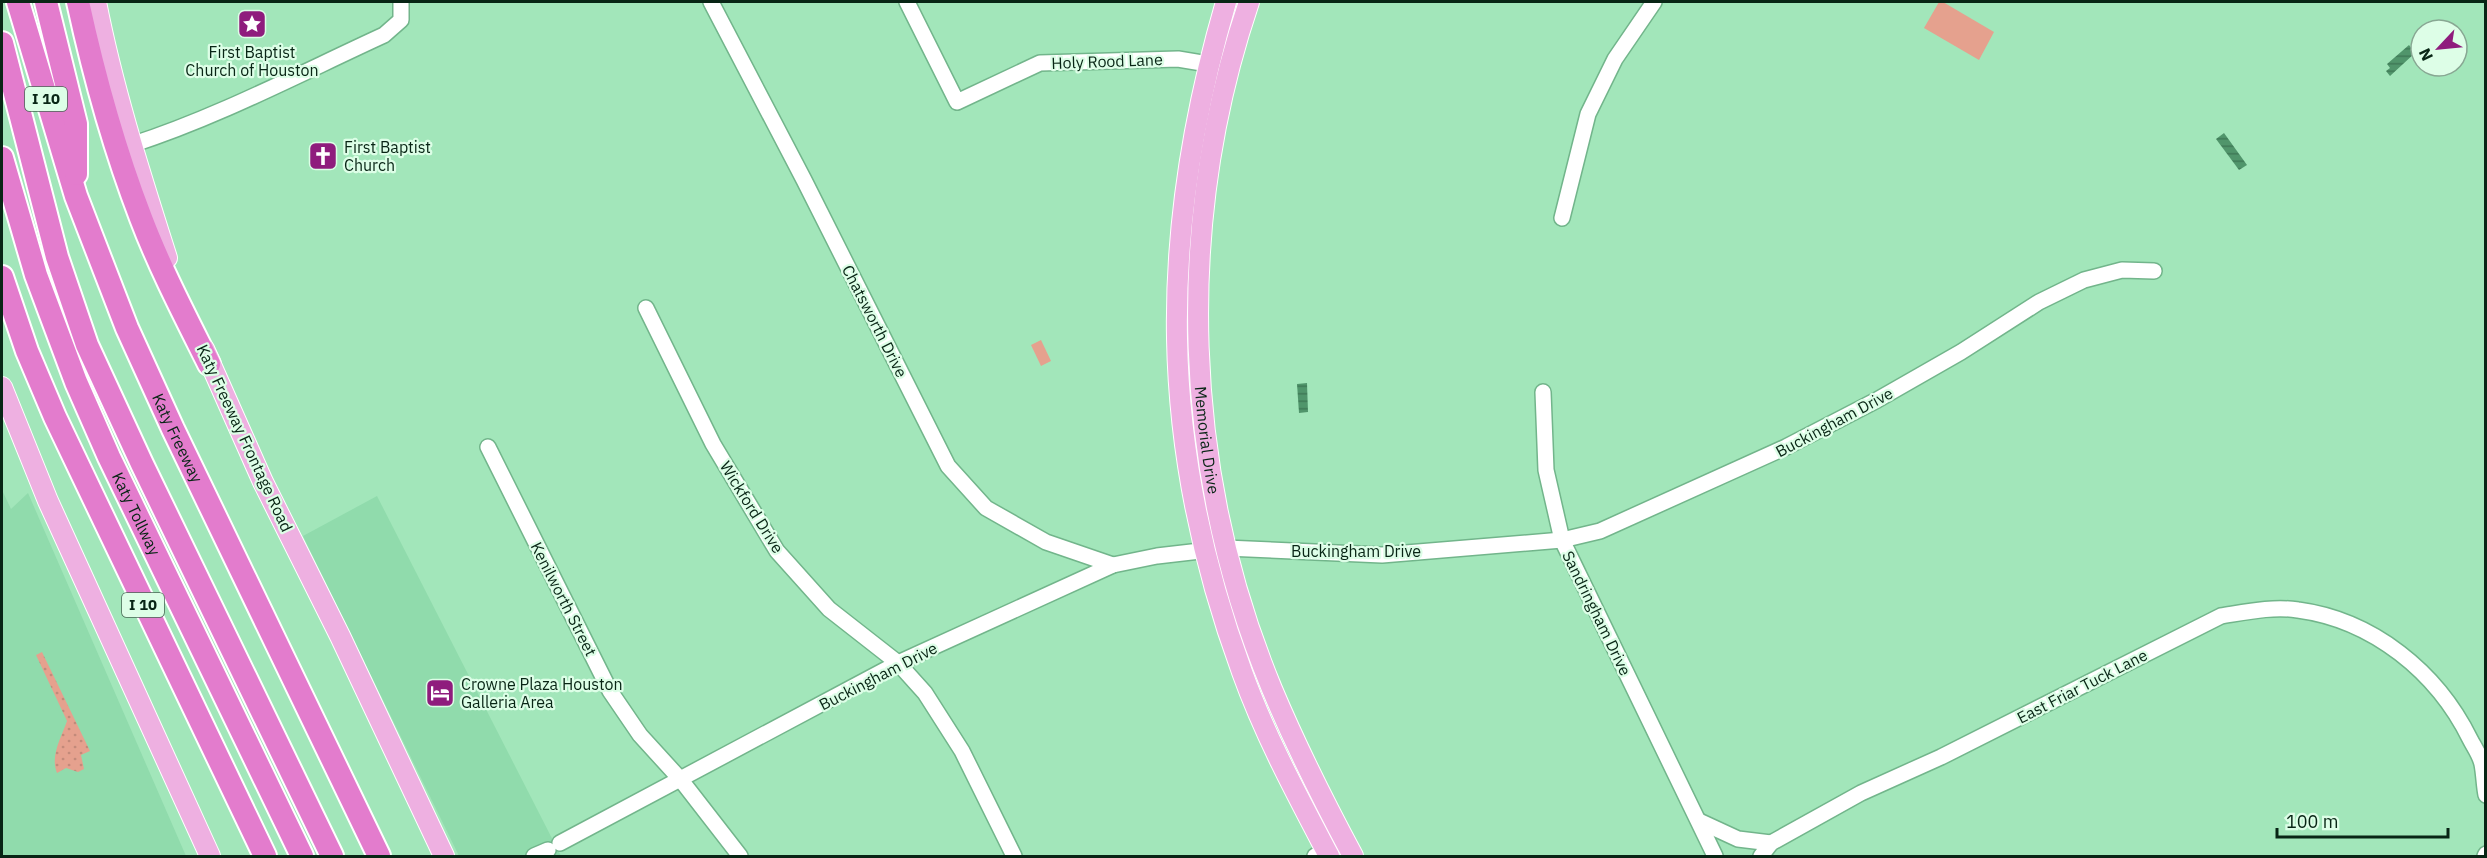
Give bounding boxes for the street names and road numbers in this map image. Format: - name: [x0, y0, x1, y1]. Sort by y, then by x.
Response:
- street label: Holy Rood Lane: [1051, 49, 1163, 73]
- road number: I 10: [25, 87, 67, 111]
- street label: Chatsworth Drive: [838, 261, 912, 381]
- street label: Katy Freeway Frontage Road: [193, 341, 297, 535]
- street label: Buckingham Drive: [1772, 383, 1896, 461]
- street label: Memorial Drive: [1191, 385, 1224, 496]
- street label: Katy Freeway: [148, 390, 207, 486]
- street label: Wickford Drive: [716, 457, 788, 557]
- street label: Katy Tollway: [108, 469, 165, 559]
- street label: Kenilworth Street: [527, 539, 601, 659]
- street label: Buckingham Drive: [1291, 541, 1421, 561]
- street label: Sandringham Drive: [1558, 547, 1636, 679]
- road number: I 10: [122, 593, 164, 617]
- street label: Buckingham Drive: [816, 637, 941, 714]
- street label: East Friar Tuck Lane: [2013, 644, 2151, 728]

